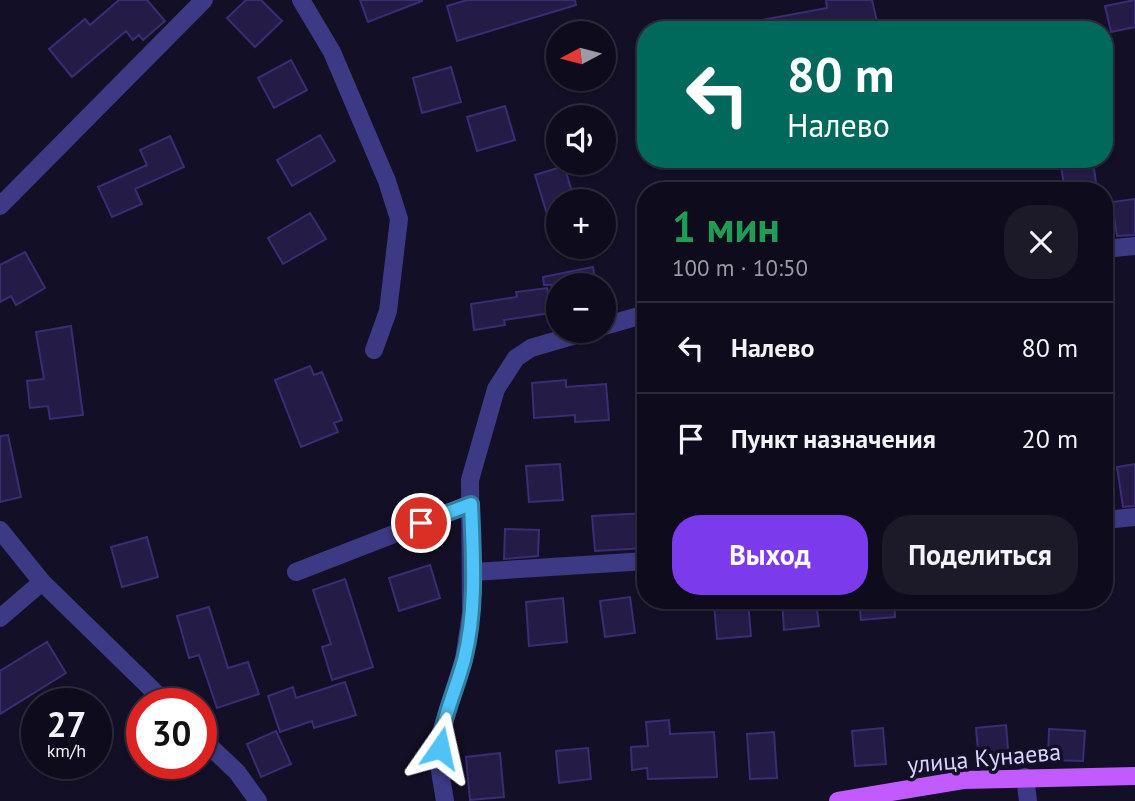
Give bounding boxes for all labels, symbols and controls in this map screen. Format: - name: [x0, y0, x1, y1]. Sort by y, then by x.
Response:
- north arrow: [546, 21, 616, 91]
- map controls: [546, 21, 616, 343]
- text: 80 m: [787, 42, 894, 106]
- icon: left: [672, 49, 763, 140]
- text: Налево: [787, 104, 890, 146]
- button: sound: [546, 105, 616, 175]
- button: +: [546, 189, 616, 259]
- text: 1 мин: [672, 199, 780, 254]
- button: close: [1004, 205, 1078, 279]
- text: 100 m · 10:50: [672, 253, 808, 282]
- button: −: [546, 273, 616, 343]
- icon: left: [672, 329, 710, 367]
- text: Налево: [731, 331, 815, 364]
- text: 80 m: [1022, 331, 1078, 364]
- icon: arrive: [672, 420, 710, 458]
- text: Пункт назначения: [731, 422, 936, 455]
- text: 20 m: [1022, 422, 1078, 455]
- pin: [391, 493, 451, 553]
- icon: arrive: [402, 504, 440, 542]
- button: Выход: [672, 515, 868, 595]
- button: Поделиться: [882, 515, 1078, 595]
- speed limit sign: 30: [126, 688, 217, 779]
- text: 27: [47, 701, 86, 747]
- position arrow: [403, 711, 477, 785]
- street label: улица Кунаева: [906, 736, 1062, 780]
- text: km/h: [47, 739, 86, 762]

